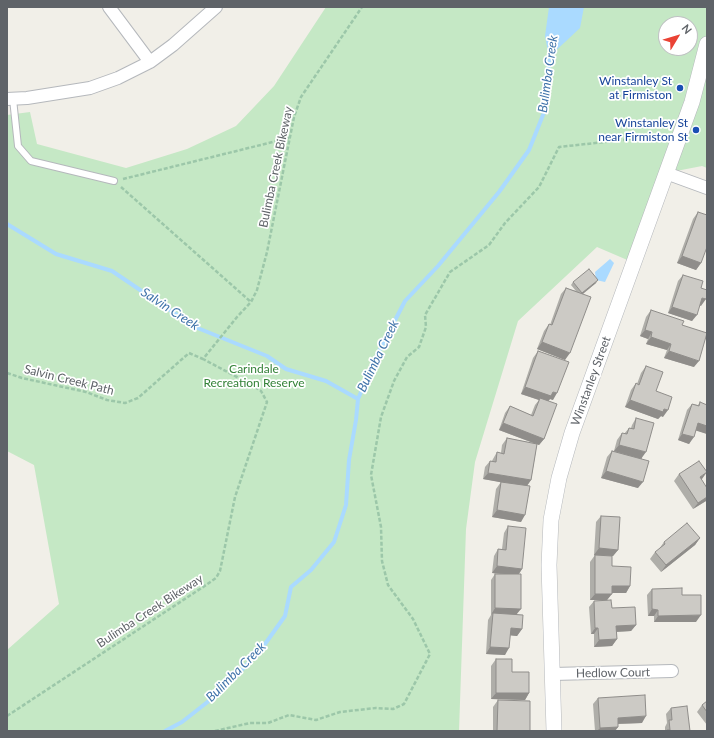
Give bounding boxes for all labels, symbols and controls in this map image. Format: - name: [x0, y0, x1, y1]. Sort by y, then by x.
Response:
- north arrow: [658, 16, 698, 56]
- text: N: [679, 22, 695, 36]
- water label: Bulimba Creek: [535, 34, 561, 114]
- place label: Winstanley St at Firmiston: [599, 74, 672, 102]
- marker: Winstanley St at Firmiston: [675, 83, 685, 93]
- street label: Bulimba Creek Bikeway: [256, 105, 296, 229]
- place label: Winstanley St near Firmiston St: [598, 116, 688, 144]
- marker: Winstanley St near Firmiston St: [691, 125, 701, 135]
- water label: Salvin Creek: [138, 284, 202, 334]
- water label: Bulimba Creek: [354, 317, 402, 395]
- street label: Winstanley Street: [568, 334, 614, 428]
- street label: Salvin Creek Path: [23, 362, 115, 398]
- park label: Carindale Recreation Reserve: [203, 362, 305, 390]
- street label: Bulimba Creek Bikeway: [94, 571, 206, 651]
- water label: Bulimba Creek: [203, 639, 269, 705]
- street label: Hedlow Court: [576, 665, 650, 681]

